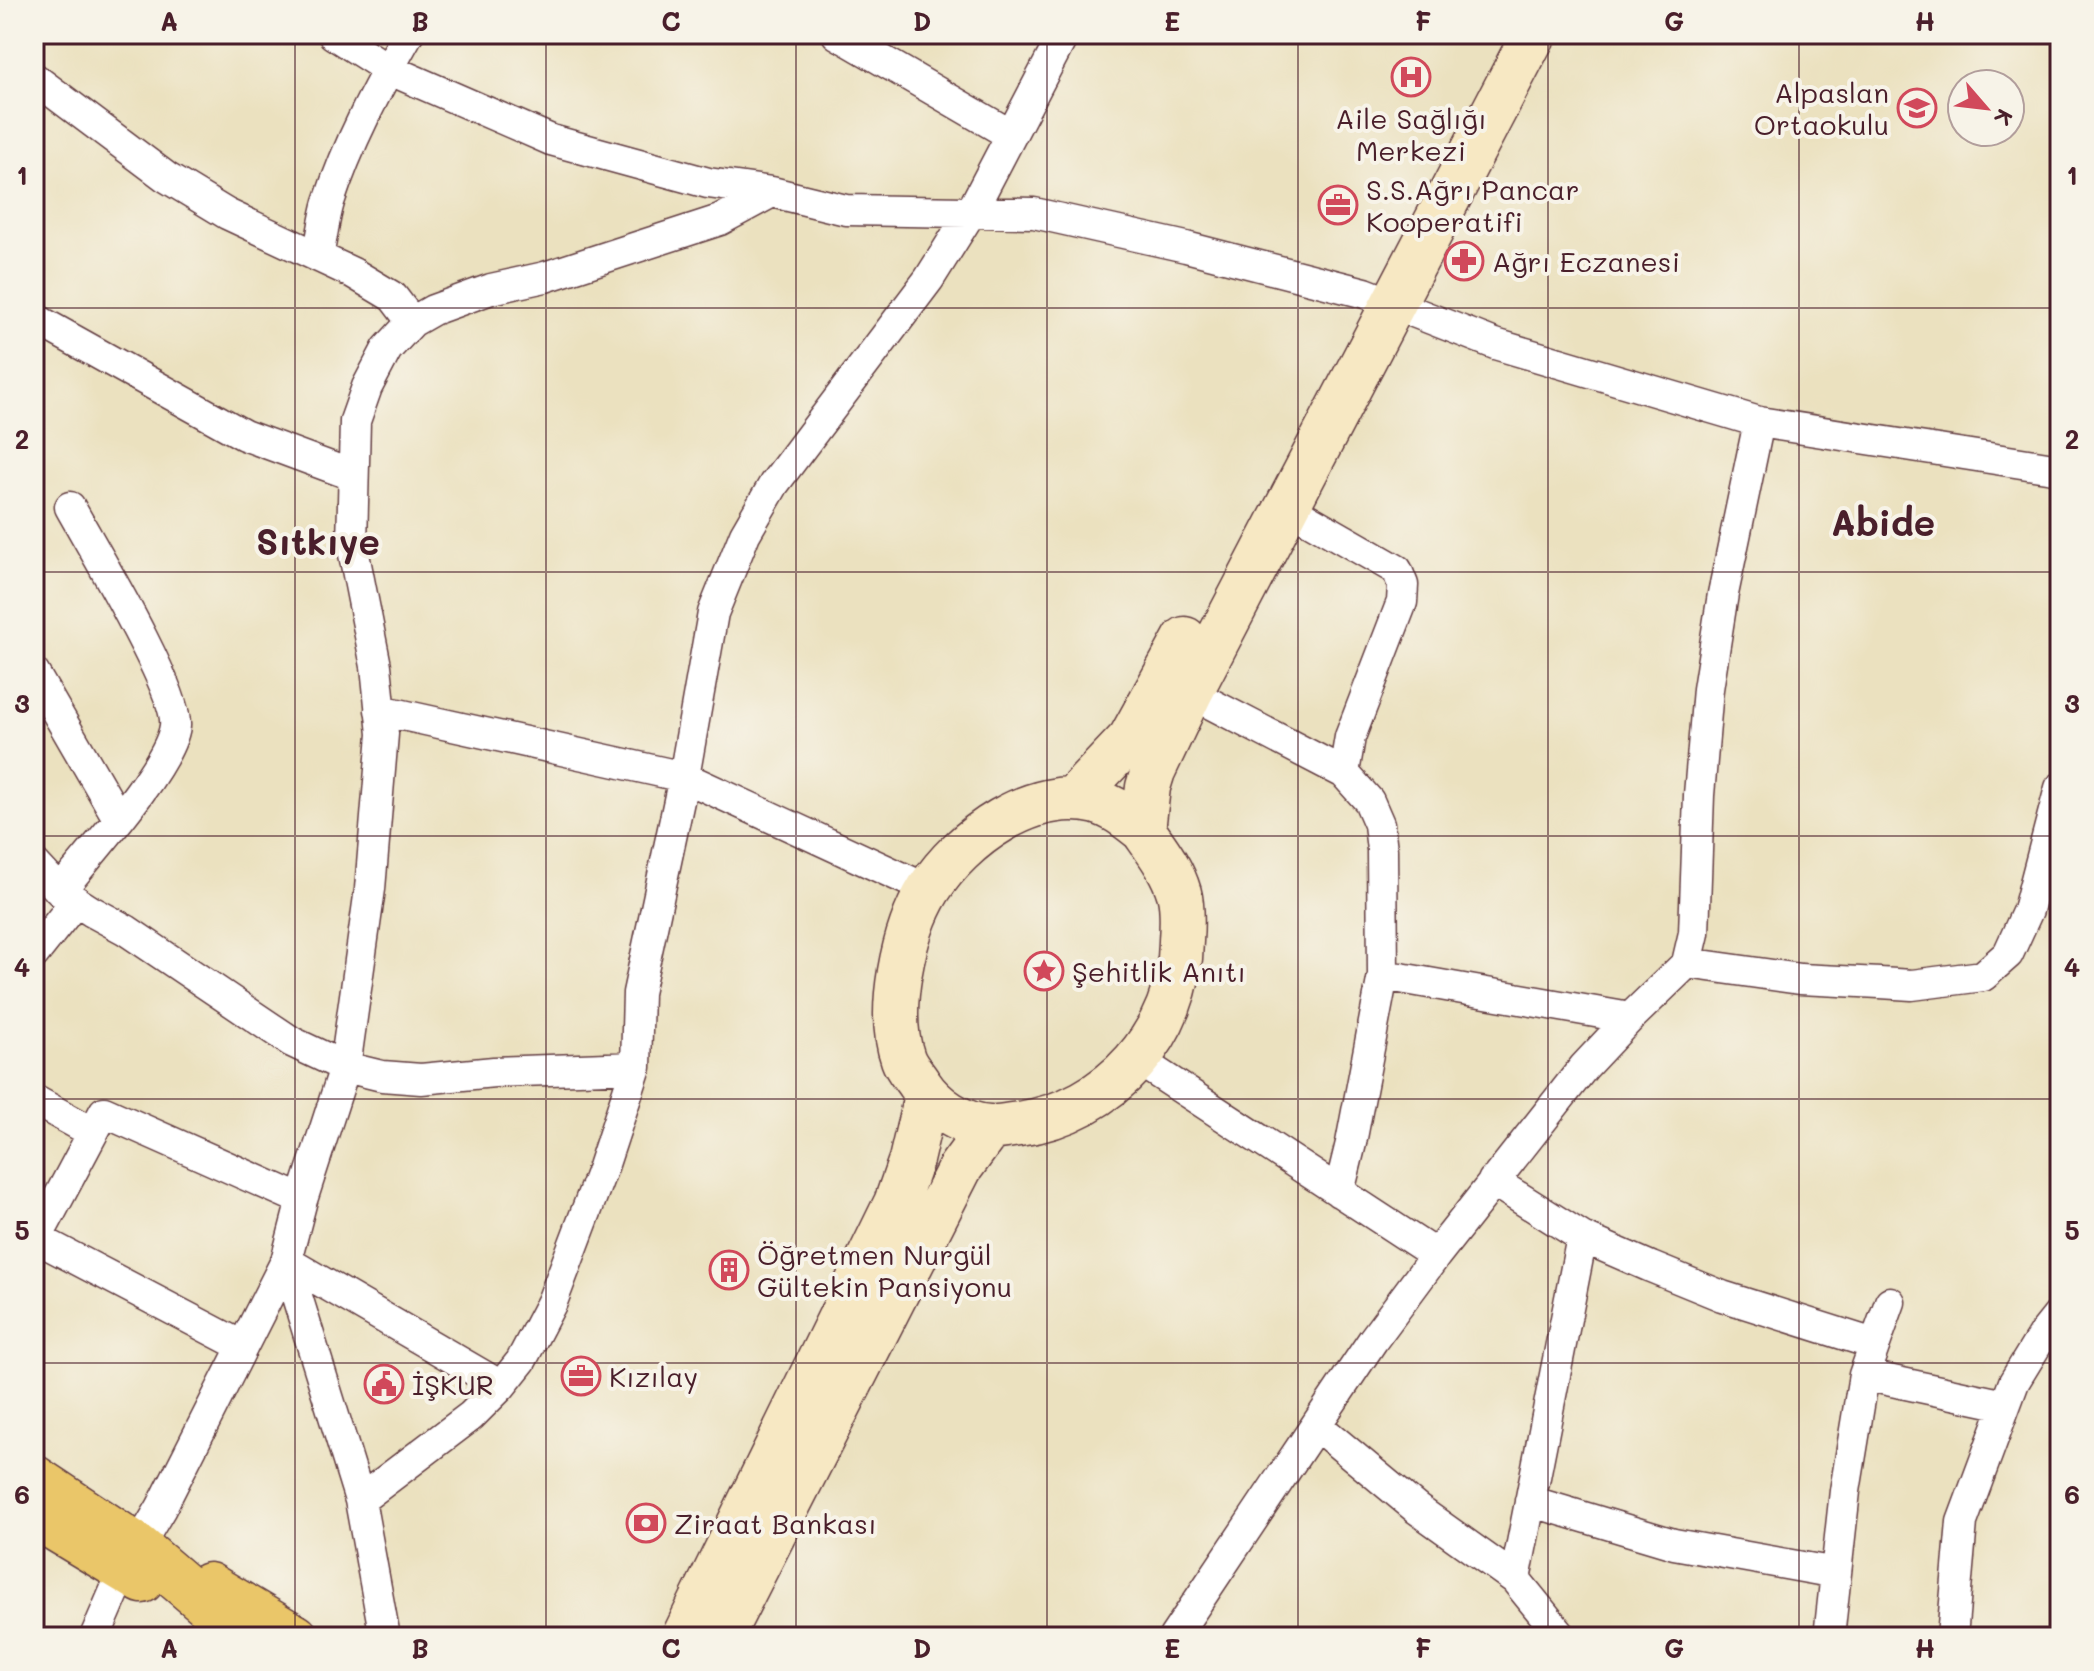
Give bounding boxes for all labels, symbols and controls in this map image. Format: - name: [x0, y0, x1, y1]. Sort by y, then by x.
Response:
- text: A: [160, 4, 178, 38]
- text: B: [411, 4, 429, 38]
- text: C: [661, 4, 681, 38]
- text: D: [913, 4, 931, 38]
- text: E: [1164, 4, 1180, 38]
- text: F: [1415, 4, 1431, 38]
- text: G: [1664, 4, 1684, 38]
- text: H: [1915, 4, 1935, 38]
- hospital icon: Aile Sağlığı Merkezi: [1390, 56, 1432, 98]
- north arrow: [1946, 68, 2026, 148]
- place label: Alpaslan Ortaokulu: [1754, 74, 1889, 142]
- school or university icon: Alpaslan Ortaokulu: [1896, 87, 1938, 129]
- place label: Aile Sağlığı Merkezi: [1335, 100, 1487, 168]
- text: K: [1988, 104, 2020, 131]
- text: 1: [16, 158, 28, 192]
- text: 1: [2066, 158, 2078, 192]
- place label: S.S.Ağrı Pancar Kooperatifi: [1366, 171, 1580, 239]
- office icon: S.S.Ağrı Pancar Kooperatifi: [1317, 184, 1359, 226]
- pharmacy icon: Ağrı Eczanesi: [1443, 240, 1485, 282]
- place label: Ağrı Eczanesi: [1492, 243, 1680, 279]
- text: 2: [15, 422, 29, 456]
- text: 2: [2065, 422, 2079, 456]
- district label: Abide: [1831, 498, 1935, 545]
- district label: Sıtkıye: [256, 517, 380, 565]
- text: 3: [14, 686, 30, 720]
- text: 3: [2064, 686, 2080, 720]
- text: 4: [14, 950, 30, 984]
- place icon: Şehitlik Anıtı: [1023, 950, 1065, 992]
- text: 4: [2064, 950, 2080, 984]
- place label: Şehitlik Anıtı: [1072, 953, 1246, 989]
- text: 5: [14, 1213, 30, 1247]
- text: 5: [2064, 1213, 2080, 1247]
- place label: Öğretmen Nurgül Gültekin Pansiyonu: [757, 1236, 1012, 1304]
- building icon: Öğretmen Nurgül Gültekin Pansiyonu: [708, 1249, 750, 1291]
- office icon: Kızılay: [560, 1355, 602, 1397]
- place label: Kızılay: [609, 1358, 698, 1394]
- public building icon: İŞKUR: [363, 1363, 405, 1405]
- place label: İŞKUR: [412, 1366, 494, 1402]
- text: 6: [14, 1477, 30, 1511]
- text: 6: [2064, 1477, 2080, 1511]
- bank icon: Ziraat Bankası: [625, 1502, 667, 1544]
- place label: Ziraat Bankası: [674, 1505, 877, 1541]
- text: A: [160, 1631, 178, 1665]
- text: B: [411, 1631, 429, 1665]
- text: C: [661, 1631, 681, 1665]
- text: D: [913, 1631, 931, 1665]
- text: E: [1164, 1631, 1180, 1665]
- text: F: [1415, 1631, 1431, 1665]
- text: G: [1664, 1631, 1684, 1665]
- text: H: [1915, 1631, 1935, 1665]

